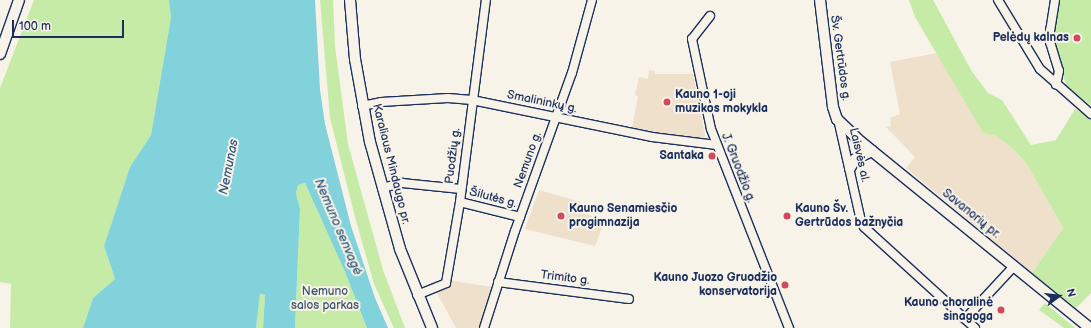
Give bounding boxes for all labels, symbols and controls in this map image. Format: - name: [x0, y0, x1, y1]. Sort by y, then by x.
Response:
- scale bar: [14, 12, 126, 38]
- street label: Šv. Gertrūdos g.: [827, 14, 853, 102]
- text: 100 m: [19, 19, 51, 34]
- place label: Pelėdų kalnas: [993, 31, 1069, 45]
- marker: Pelėdų kalnas: [1072, 33, 1082, 43]
- street label: Smalininkų g.: [506, 88, 578, 116]
- place label: Kauno 1-oji muzikos mokykla: [675, 88, 768, 116]
- marker: Kauno 1-oji muzikos mokykla: [662, 97, 672, 107]
- street label: Karaliaus Mindaugo pr.: [369, 102, 413, 226]
- street label: Puodžių g.: [442, 127, 464, 185]
- street label: Laisvės al.: [846, 127, 872, 183]
- street label: Nemuno g.: [511, 130, 545, 190]
- street label: J. Gruodžio g.: [718, 131, 758, 205]
- water label: Nemunas: [216, 138, 242, 196]
- place label: Santaka: [659, 149, 704, 163]
- marker: Santaka: [707, 151, 717, 161]
- water label: Nemuno senvagė: [311, 176, 365, 278]
- street label: Šilutės g.: [468, 185, 518, 211]
- street label: Savanorių pr.: [939, 186, 1003, 242]
- place label: Kauno Senamiesčio progimnazija: [569, 202, 677, 230]
- place label: Kauno Šv. Gertrūdos bažnyčia: [795, 202, 903, 230]
- marker: Kauno Senamiesčio progimnazija: [556, 211, 566, 221]
- marker: Kauno Šv. Gertrūdos bažnyčia: [782, 211, 792, 221]
- street label: Trimito g.: [540, 268, 590, 288]
- place label: Kauno Juozo Gruodžio konservatorija: [653, 271, 777, 299]
- north arrow: [1039, 276, 1079, 316]
- marker: Kauno Juozo Gruodžio konservatorija: [780, 280, 790, 290]
- park label: Nemuno salos parkas: [291, 285, 359, 313]
- text: N: [1064, 287, 1078, 298]
- place label: Kauno choralinė sinagoga: [904, 296, 993, 324]
- marker: Kauno choralinė sinagoga: [996, 305, 1006, 315]

